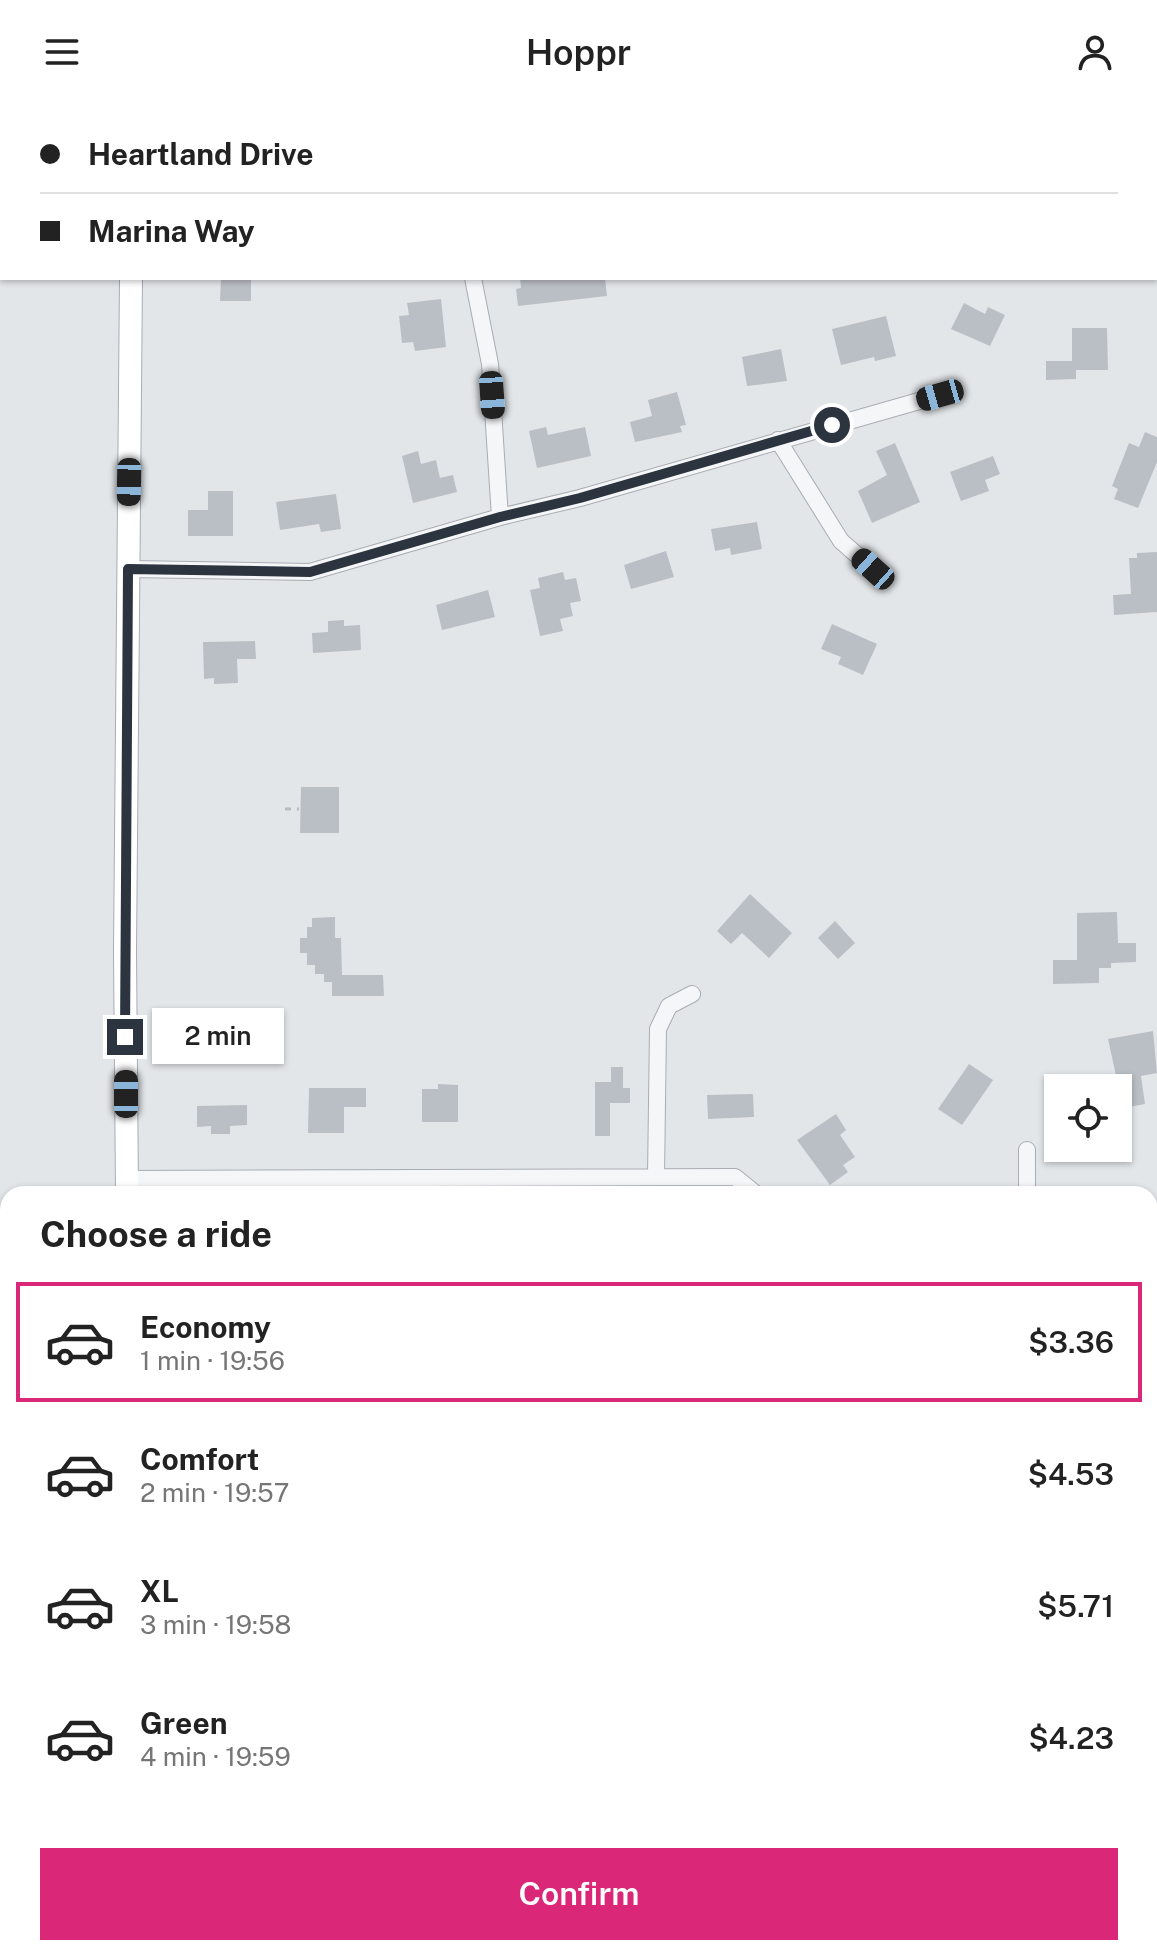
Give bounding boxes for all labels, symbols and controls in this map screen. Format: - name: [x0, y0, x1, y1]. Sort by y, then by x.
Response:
- icon: menu: [40, 30, 84, 74]
- icon: person: [1073, 30, 1117, 74]
- text: Hoppr: [526, 31, 631, 73]
- text: Heartland Drive: [88, 136, 314, 172]
- text: Marina Way: [88, 213, 255, 249]
- car: [478, 370, 506, 420]
- car: [914, 377, 966, 413]
- route start: [814, 407, 850, 443]
- car: [117, 458, 141, 506]
- car: [847, 544, 899, 594]
- callout: 2 min: [153, 1009, 285, 1065]
- route end: [107, 1019, 143, 1055]
- text: 2 min: [184, 1020, 252, 1051]
- car: [114, 1070, 138, 1118]
- map controls: [1044, 1074, 1132, 1162]
- button: locate: [1044, 1074, 1132, 1162]
- text: Choose a ride: [40, 1213, 272, 1255]
- icon: car: [44, 1306, 116, 1378]
- text: Economy: [140, 1309, 271, 1345]
- text: $3.36: [1028, 1324, 1114, 1360]
- text: 1 min · 19:56: [140, 1345, 285, 1376]
- icon: car: [44, 1438, 116, 1510]
- text: Comfort: [140, 1441, 259, 1477]
- text: $4.53: [1028, 1456, 1114, 1492]
- text: 2 min · 19:57: [140, 1477, 289, 1508]
- icon: car: [44, 1570, 116, 1642]
- text: XL: [140, 1573, 179, 1609]
- text: $5.71: [1037, 1588, 1114, 1624]
- text: 3 min · 19:58: [140, 1609, 291, 1640]
- icon: car: [44, 1702, 116, 1774]
- text: Green: [140, 1705, 227, 1741]
- text: $4.23: [1028, 1720, 1114, 1756]
- text: 4 min · 19:59: [140, 1741, 291, 1772]
- button: Confirm: [40, 1848, 1118, 1940]

